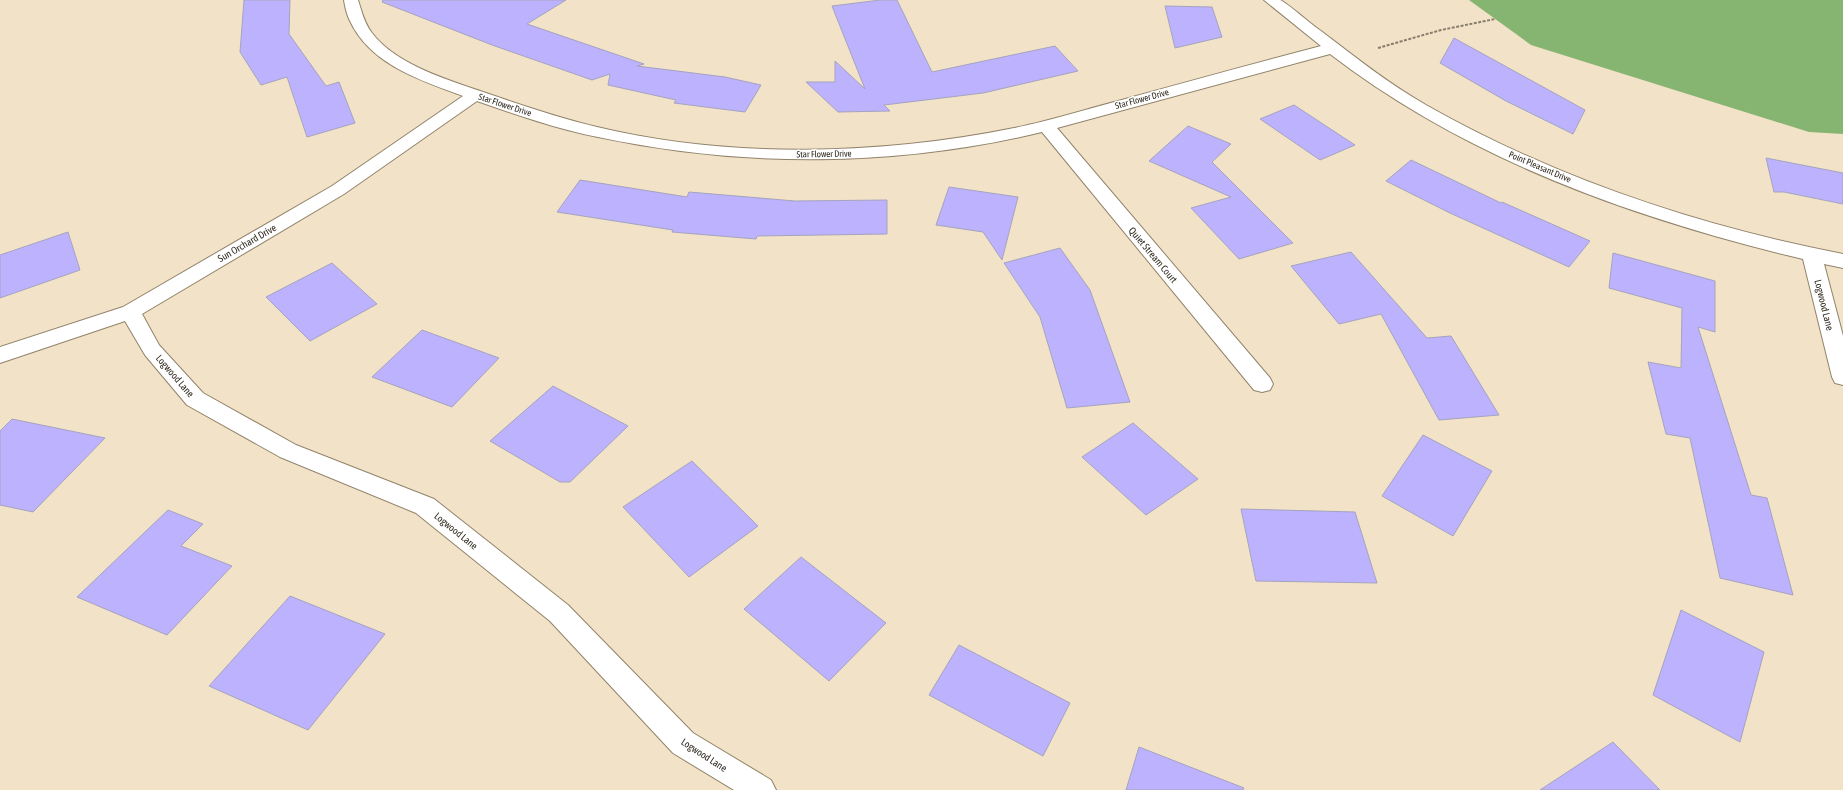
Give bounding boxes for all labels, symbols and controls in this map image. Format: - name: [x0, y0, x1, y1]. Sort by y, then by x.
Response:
- street label: Star Flower Drive: [1114, 87, 1170, 111]
- street label: Star Flower Drive: [477, 92, 533, 118]
- street label: Star Flower Drive: [796, 149, 852, 159]
- street label: Point Pleasant Drive: [1507, 149, 1573, 185]
- street label: Sun Orchard Drive: [216, 222, 279, 264]
- street label: Quiet Stream Court: [1127, 225, 1180, 285]
- street label: Logwood Lane: [1812, 278, 1836, 332]
- street label: Logwood Lane: [154, 353, 197, 400]
- street label: Logwood Lane: [432, 510, 480, 552]
- street label: Logwood Lane: [679, 736, 729, 774]

